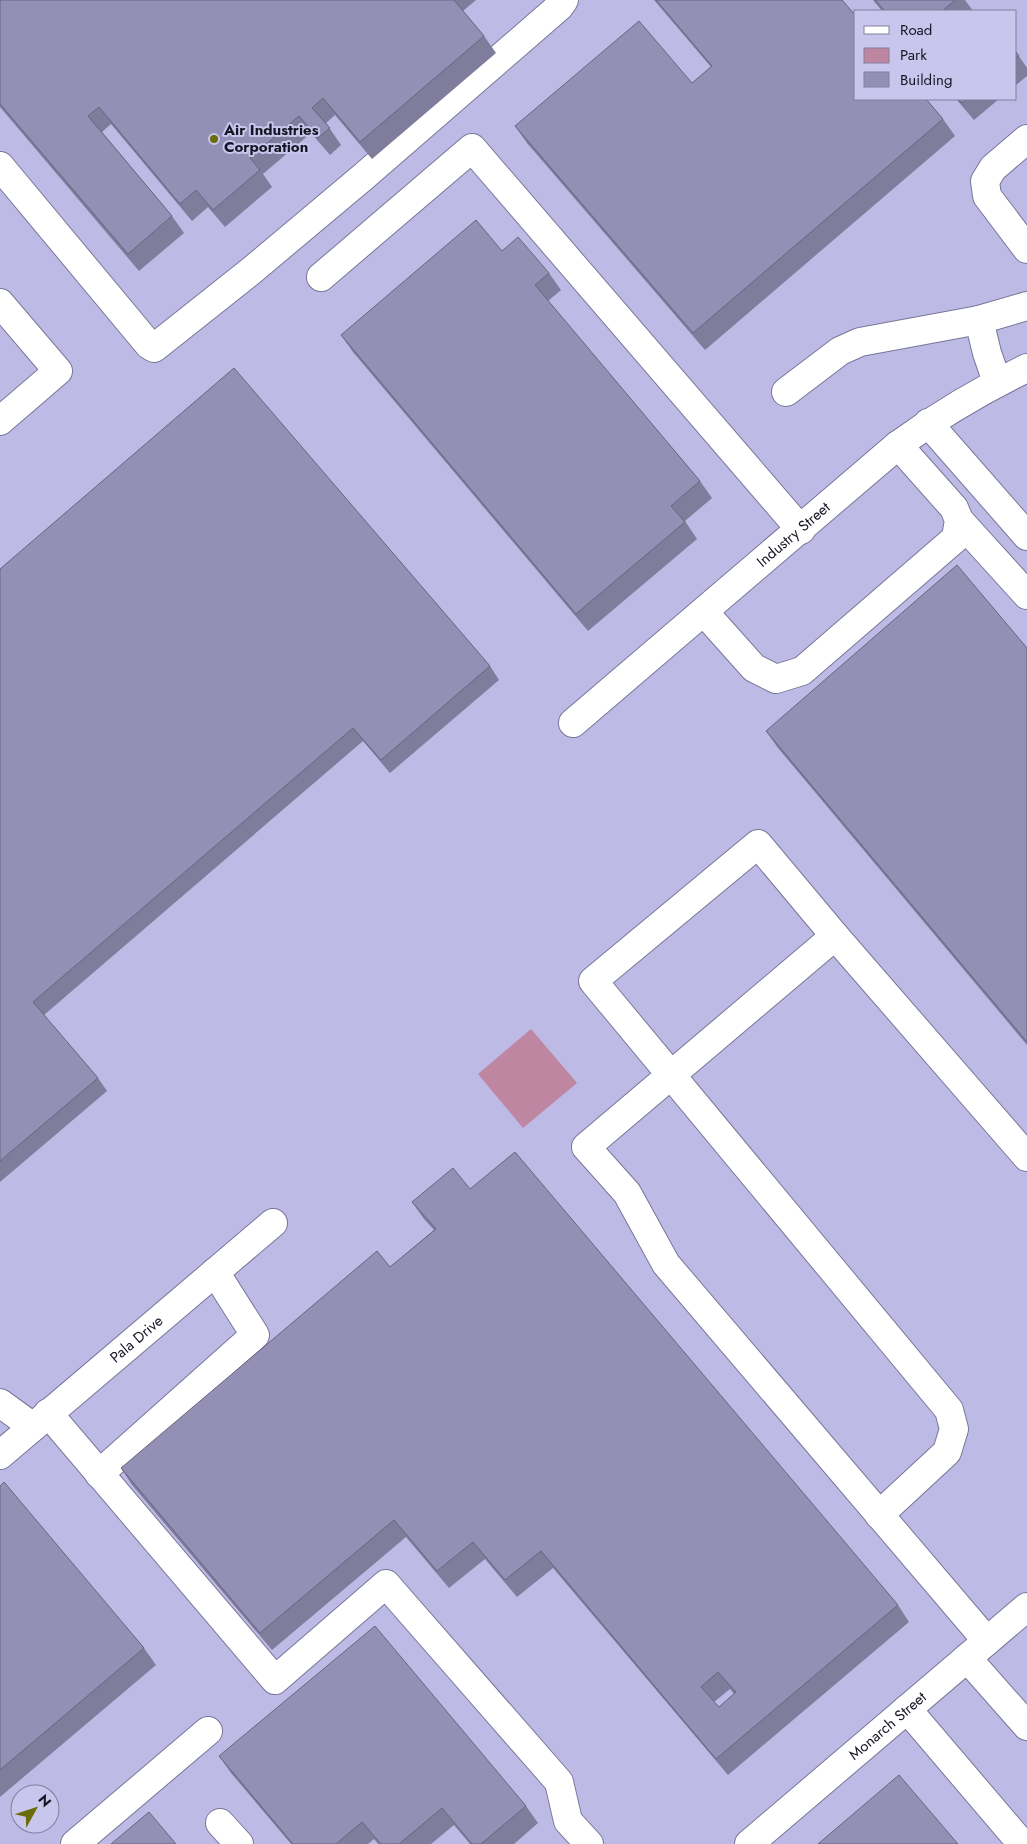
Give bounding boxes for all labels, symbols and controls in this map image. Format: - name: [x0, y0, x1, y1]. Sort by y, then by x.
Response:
- legend: [854, 10, 1017, 100]
- text: Road: [900, 19, 932, 41]
- text: Park: [900, 44, 927, 66]
- text: Building: [900, 69, 952, 91]
- place label: Air Industries Corporation: [223, 119, 319, 158]
- marker: Air Industries Corporation: [208, 133, 220, 145]
- street label: Industry Street: [752, 497, 835, 572]
- street label: Pala Drive: [105, 1310, 168, 1368]
- street label: Monarch Street: [844, 1686, 931, 1765]
- north arrow: [10, 1784, 60, 1834]
- text: N: [34, 1790, 56, 1811]

